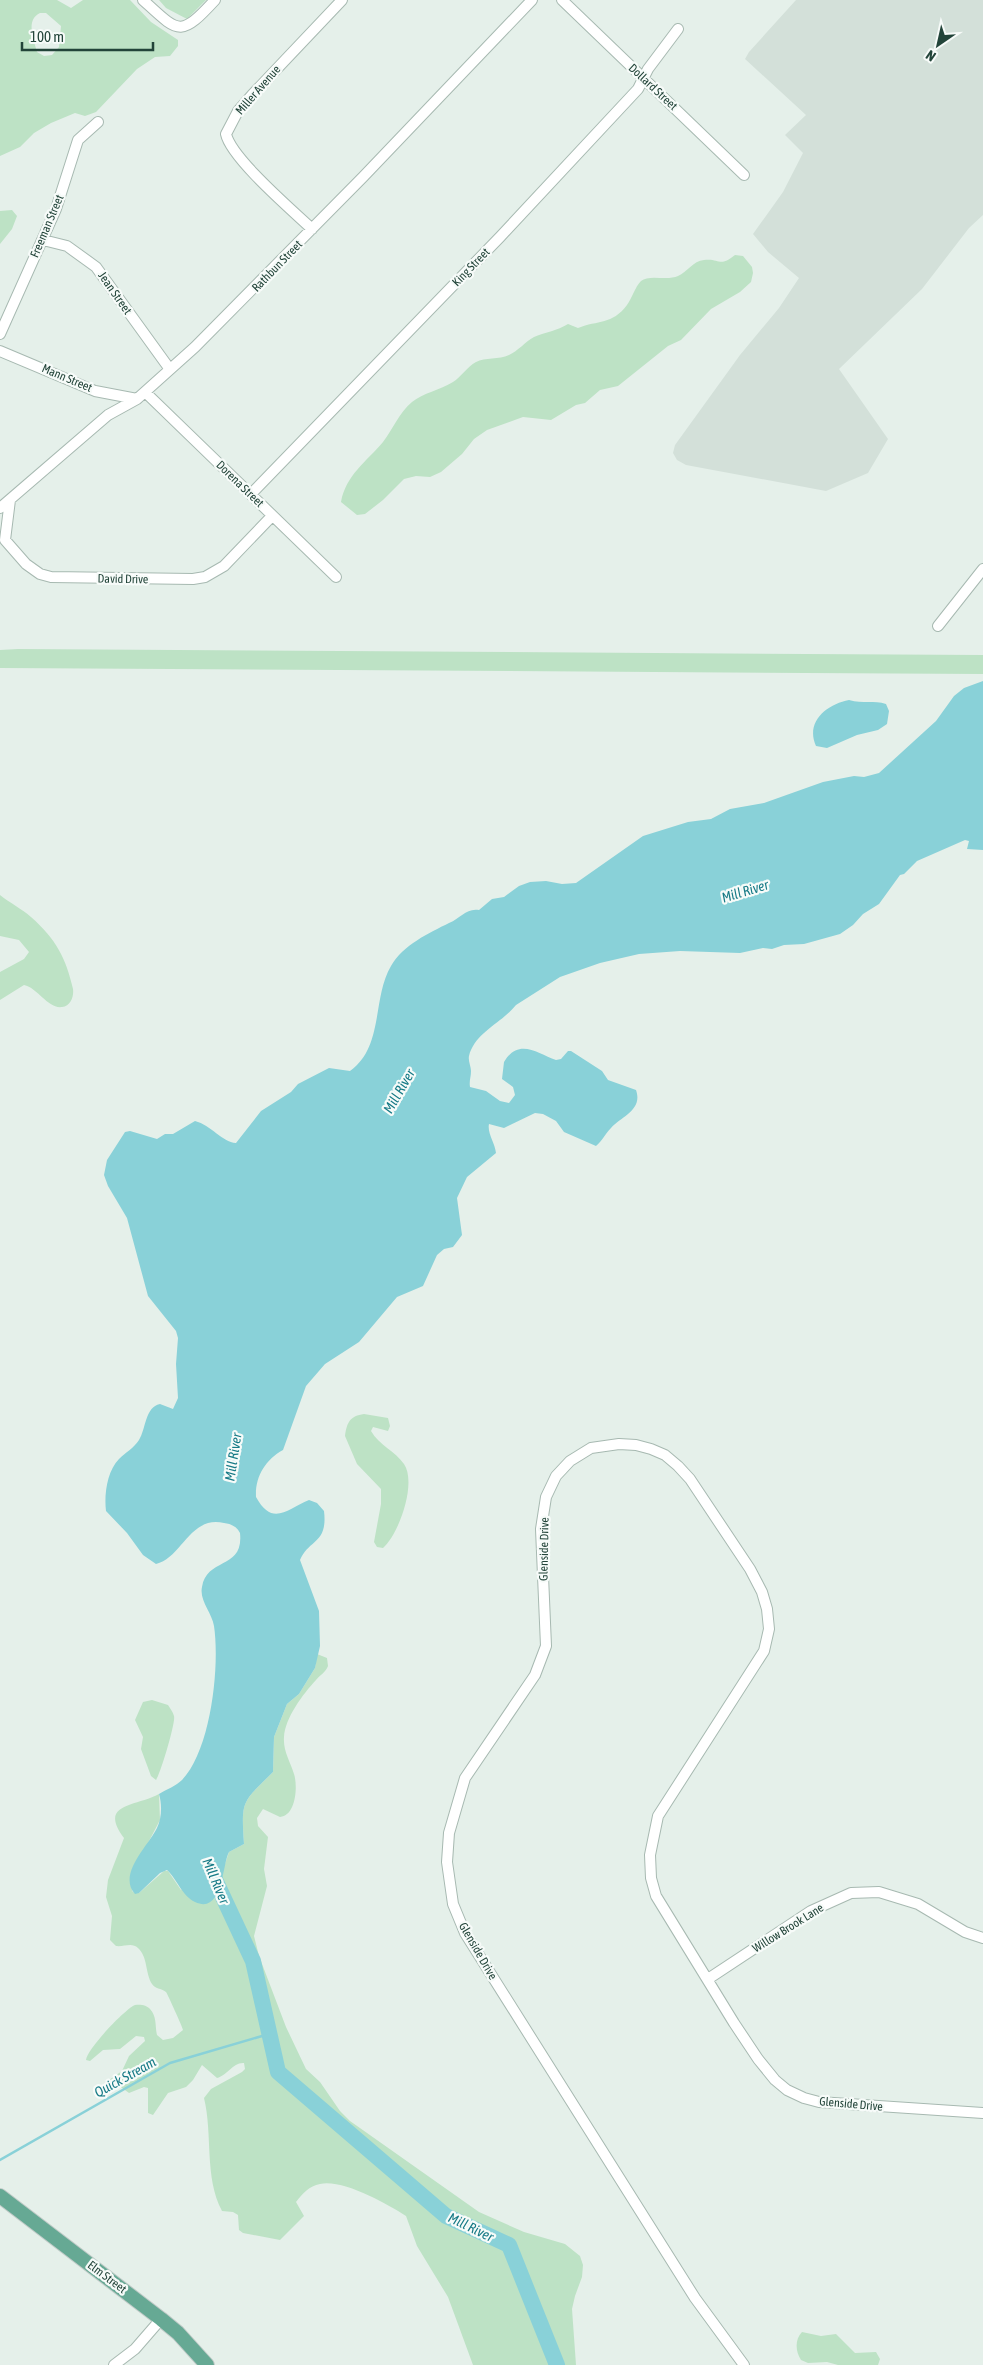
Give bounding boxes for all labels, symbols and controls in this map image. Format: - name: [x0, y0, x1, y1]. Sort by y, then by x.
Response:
- scale bar: [22, 20, 154, 52]
- north arrow: [913, 20, 963, 70]
- text: 100 m: [30, 28, 64, 45]
- text: N: [923, 47, 939, 65]
- street label: Dollard Street: [626, 61, 681, 113]
- street label: Miller Avenue: [233, 62, 283, 118]
- street label: Freeman Street: [27, 192, 67, 260]
- street label: Rathbun Street: [249, 237, 305, 295]
- street label: King Street: [449, 245, 493, 289]
- street label: Jean Street: [95, 269, 135, 317]
- street label: Mann Street: [40, 361, 95, 395]
- street label: Dorena Street: [213, 458, 267, 510]
- street label: David Drive: [98, 572, 148, 586]
- water label: Mill River: [720, 876, 771, 906]
- water label: Mill River: [380, 1065, 418, 1116]
- water label: Mill River: [221, 1431, 245, 1482]
- street label: Glenside Drive: [536, 1517, 552, 1581]
- water label: Mill River: [199, 1856, 233, 1907]
- street label: Willow Brook Lane: [750, 1901, 826, 1955]
- street label: Glenside Drive: [456, 1920, 500, 1982]
- water label: Quick Stream: [92, 2054, 158, 2100]
- street label: Glenside Drive: [819, 2094, 883, 2114]
- water label: Mill River: [446, 2209, 497, 2245]
- street label: Elm Street: [85, 2258, 130, 2296]

